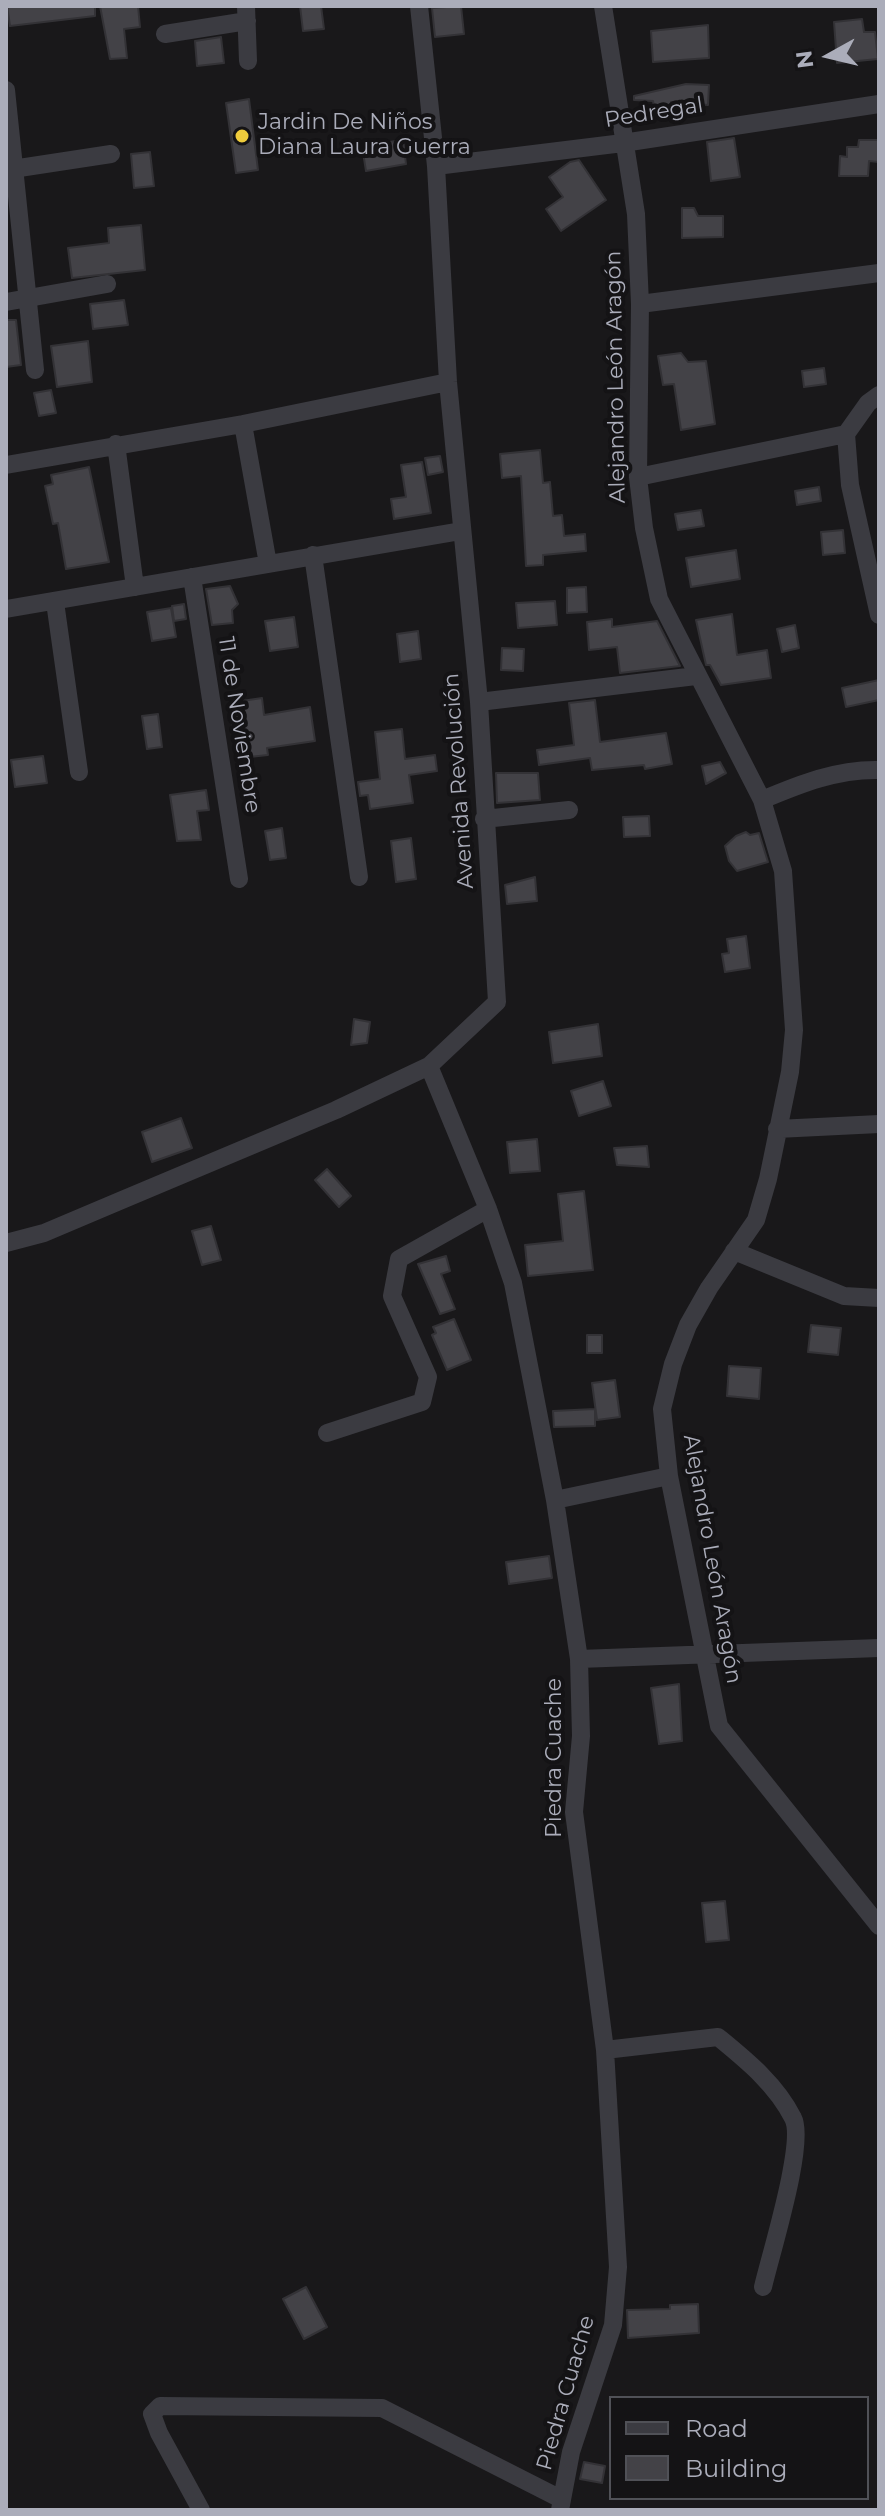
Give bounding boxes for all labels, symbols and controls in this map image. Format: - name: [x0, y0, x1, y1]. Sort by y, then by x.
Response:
- north arrow: [789, 16, 869, 96]
- text: N: [790, 49, 819, 70]
- street label: Pedregal: [603, 92, 705, 134]
- place label: Jardin De Niños Diana Laura Guerra: [258, 110, 471, 162]
- marker: Jardin De Niños Diana Laura Guerra: [233, 127, 251, 145]
- street label: Alejandro León Aragón: [601, 250, 631, 504]
- street label: 11 de Noviembre: [212, 635, 266, 815]
- street label: Avenida Revolución: [438, 672, 480, 890]
- street label: Alejandro León Aragón: [677, 1432, 747, 1686]
- street label: Piedra Cuache: [542, 1678, 568, 1838]
- street label: Piedra Cuache: [531, 2312, 601, 2474]
- legend: [609, 2396, 869, 2500]
- text: Road: [685, 2414, 748, 2443]
- text: Building: [685, 2454, 788, 2483]

